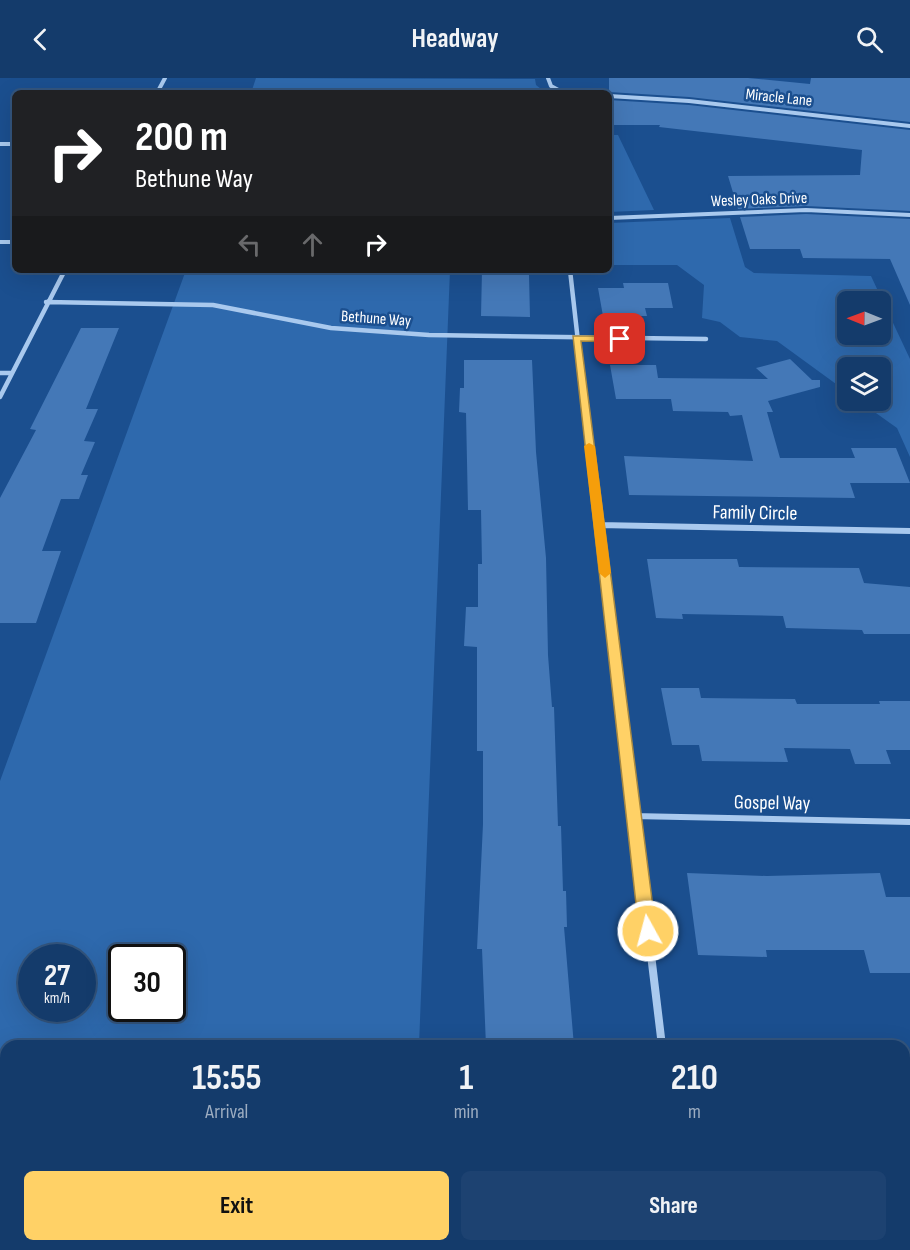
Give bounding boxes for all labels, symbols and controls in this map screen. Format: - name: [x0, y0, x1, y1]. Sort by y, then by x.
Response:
- icon: back: [24, 23, 57, 56]
- text: Headway: [412, 23, 498, 55]
- icon: search: [853, 23, 886, 56]
- street label: Miracle Lane: [745, 85, 813, 111]
- text: 200 m: [135, 112, 228, 163]
- icon: right: [36, 114, 114, 192]
- text: Bethune Way: [135, 163, 253, 195]
- street label: Wesley Oaks Drive: [711, 189, 807, 211]
- icon: left: [233, 228, 266, 261]
- icon: ahead: [296, 228, 329, 261]
- icon: right: [359, 228, 392, 261]
- north arrow: [837, 291, 891, 345]
- map controls: [837, 291, 891, 411]
- street label: Bethune Way: [340, 307, 412, 331]
- pin: [594, 313, 645, 364]
- icon: arrive: [603, 322, 636, 355]
- button: layers: [837, 357, 891, 411]
- street label: Family Circle: [712, 500, 798, 526]
- street label: Gospel Way: [734, 790, 811, 816]
- position arrow: [616, 899, 680, 963]
- speed limit sign: 30: [108, 944, 186, 1022]
- text: 27: [44, 958, 70, 994]
- text: km/h: [44, 989, 70, 1008]
- text: 15:55: [192, 1057, 262, 1100]
- text: 1: [459, 1057, 473, 1100]
- text: 210: [671, 1057, 718, 1100]
- text: Arrival: [205, 1100, 248, 1124]
- text: min: [454, 1100, 479, 1124]
- text: m: [688, 1100, 701, 1124]
- button: Exit: [24, 1171, 449, 1240]
- button: Share: [461, 1171, 886, 1240]

